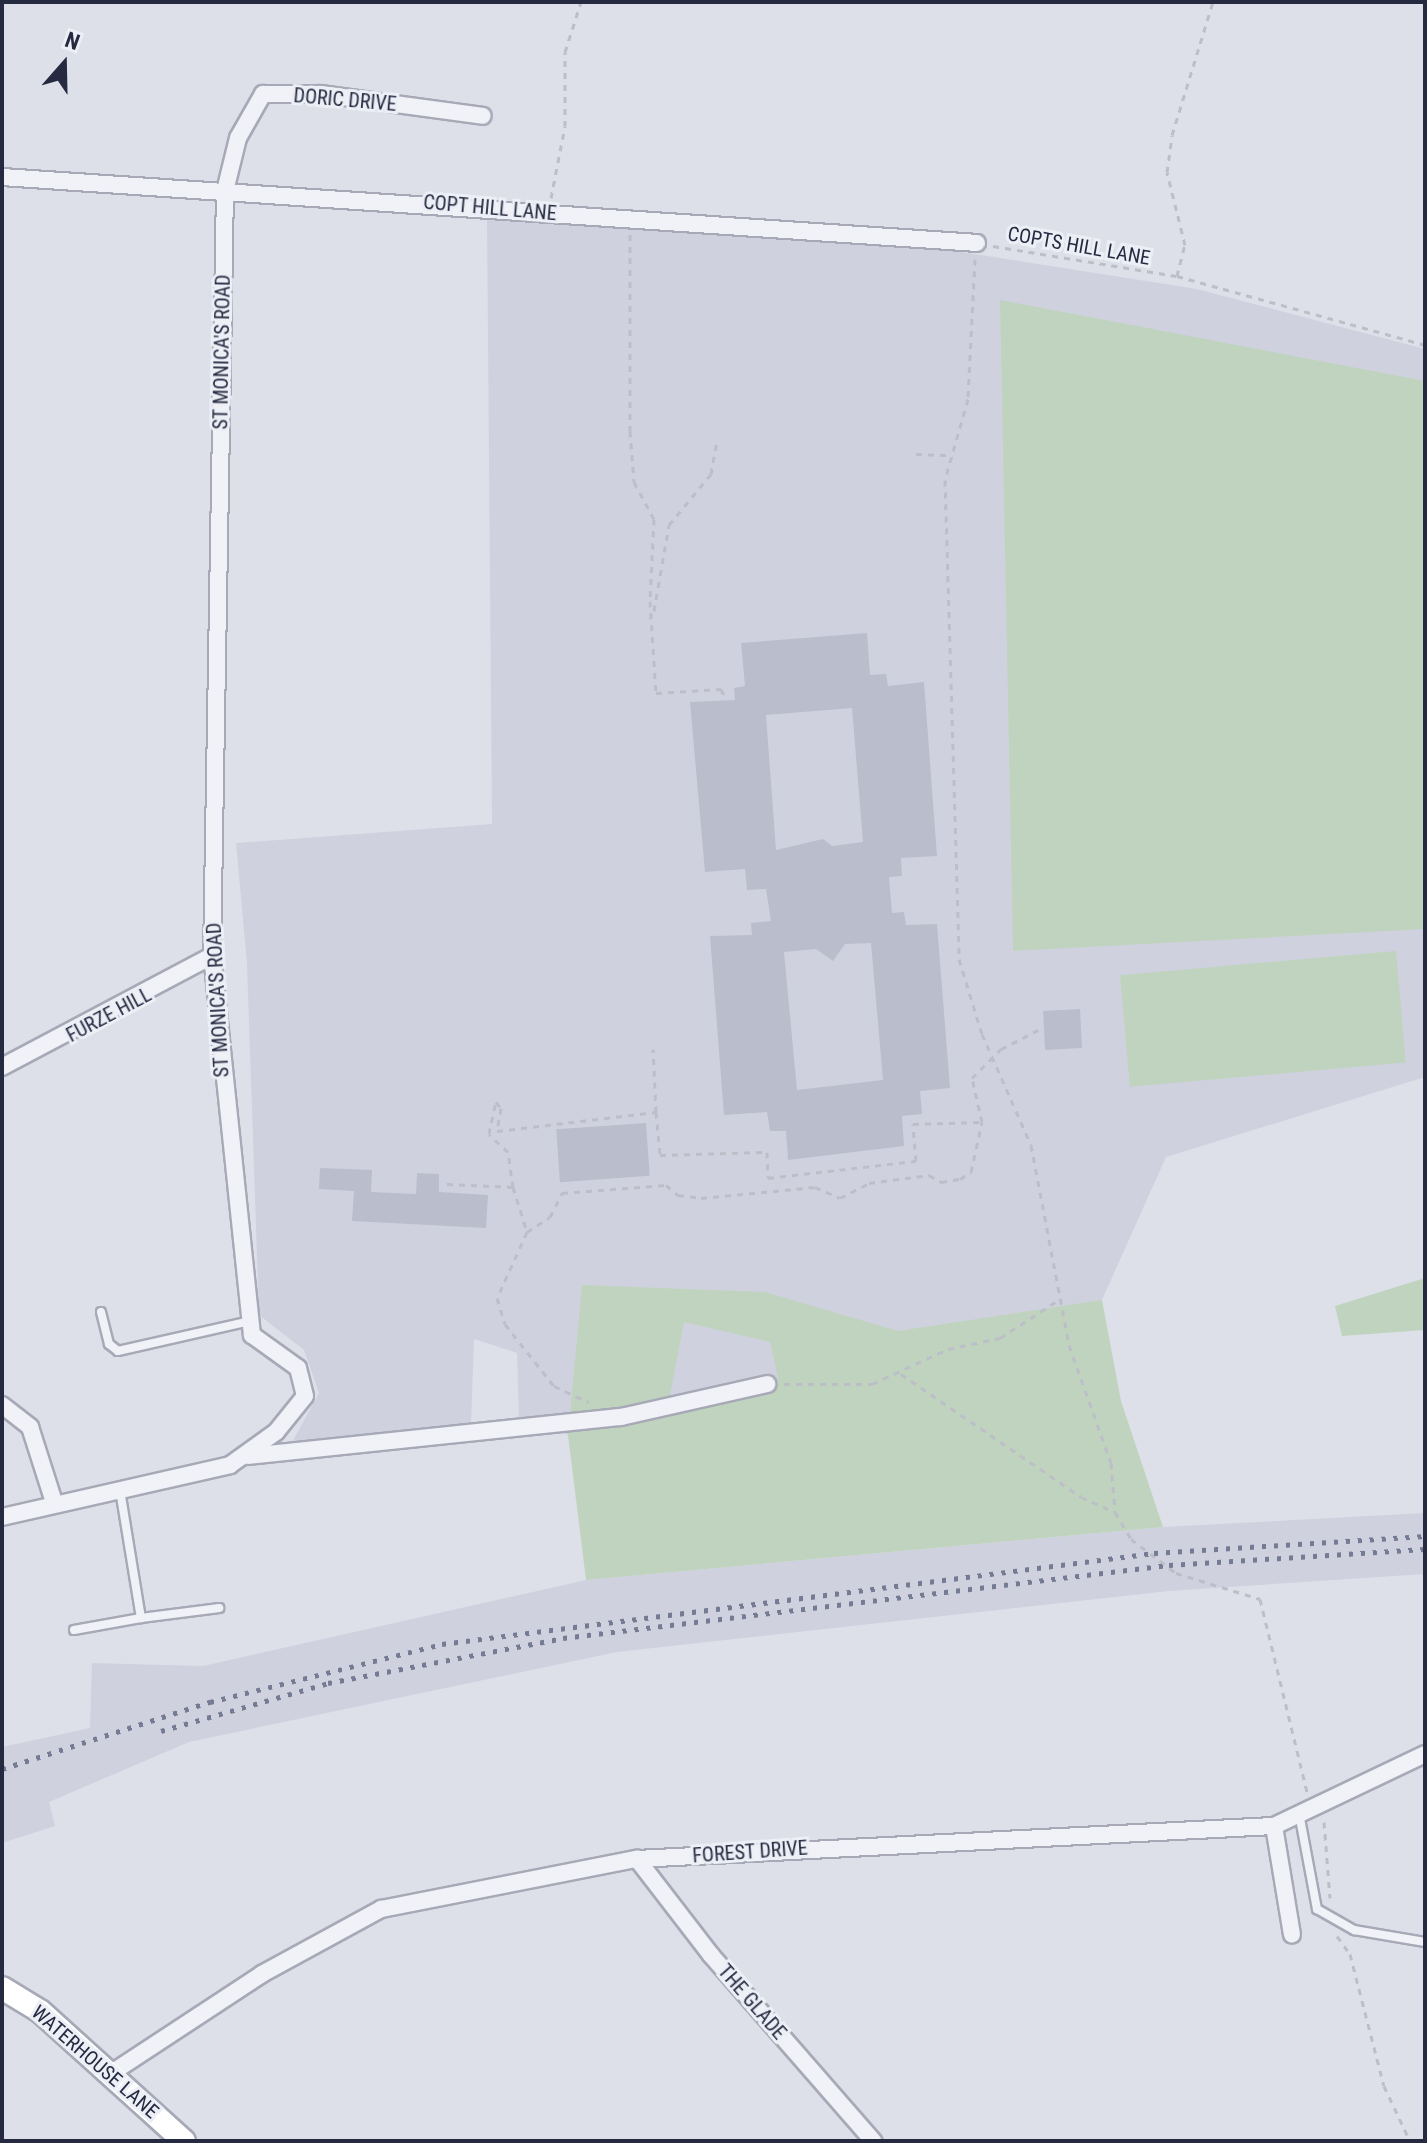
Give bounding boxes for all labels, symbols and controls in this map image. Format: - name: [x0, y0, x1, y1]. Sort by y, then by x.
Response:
- north arrow: [24, 24, 104, 104]
- text: N: [62, 27, 83, 55]
- street label: DORIC DRIVE: [293, 84, 397, 116]
- street label: COPT HILL LANE: [422, 190, 558, 226]
- street label: COPTS HILL LANE: [1006, 222, 1152, 270]
- street label: ST MONICA'S ROAD: [209, 274, 235, 430]
- street label: ST MONICA'S ROAD: [202, 922, 234, 1078]
- street label: FURZE HILL: [62, 983, 156, 1047]
- street label: FOREST DRIVE: [691, 1836, 809, 1868]
- street label: THE GLADE: [713, 1960, 791, 2044]
- street label: WATERHOUSE LANE: [27, 2000, 163, 2124]

